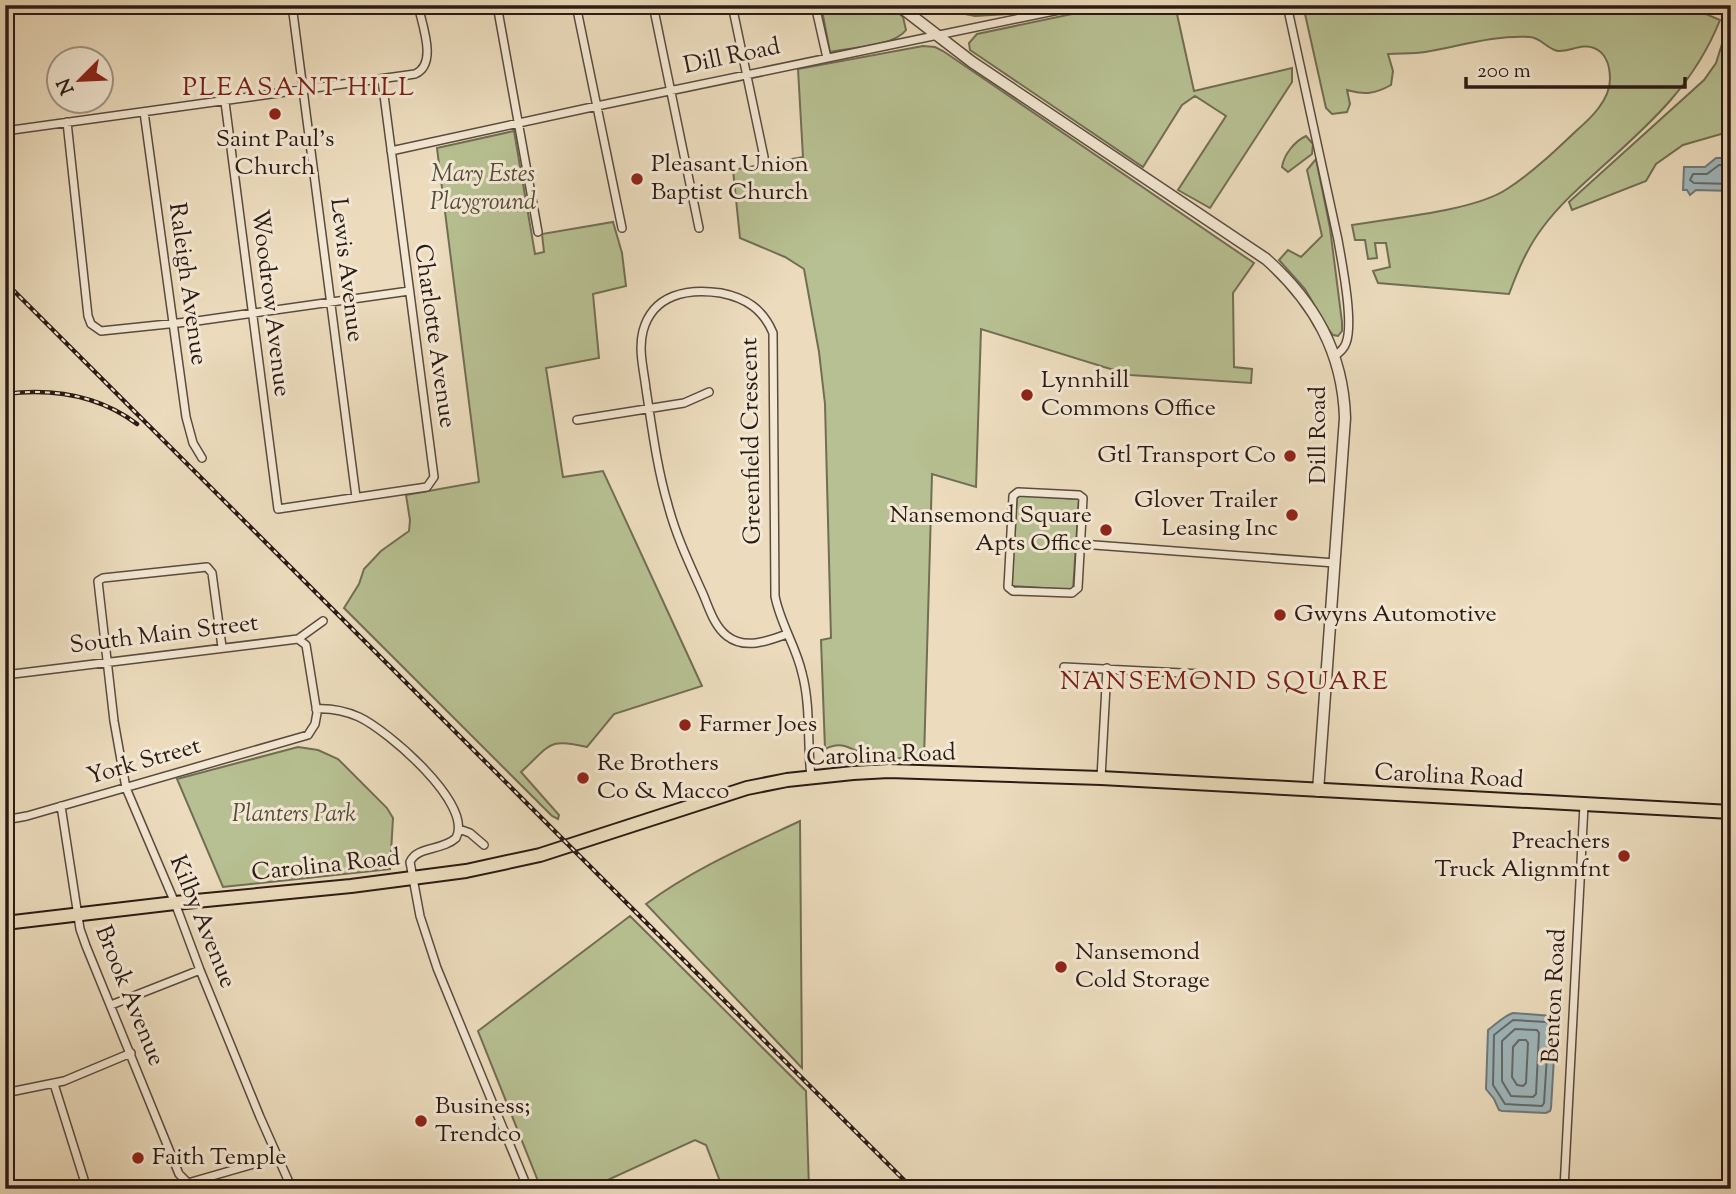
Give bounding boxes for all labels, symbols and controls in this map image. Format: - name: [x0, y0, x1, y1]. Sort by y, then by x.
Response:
- street label: Dill Road: [680, 30, 784, 84]
- north arrow: [46, 46, 116, 116]
- scale bar: [1466, 46, 1685, 90]
- text: 200 m: [1477, 57, 1531, 87]
- district label: PLEASANT HILL: [182, 70, 416, 107]
- text: N: [51, 73, 82, 98]
- marker: Saint Paul's Church: [267, 106, 283, 122]
- place label: Saint Paul's Church: [216, 123, 334, 185]
- place label: Pleasant Union Baptist Church: [651, 148, 809, 210]
- park label: Mary Estes Playground: [430, 158, 536, 220]
- marker: Pleasant Union Baptist Church: [629, 171, 645, 187]
- street label: Lewis Avenue: [320, 196, 372, 344]
- street label: Raleigh Avenue: [159, 201, 215, 367]
- street label: Woodrow Avenue: [242, 207, 298, 399]
- street label: Charlotte Avenue: [404, 242, 464, 430]
- street label: Greenfield Crescent: [733, 337, 771, 545]
- place label: Lynnhill Commons Office: [1041, 364, 1216, 426]
- street label: Dill Road: [1302, 385, 1336, 484]
- marker: Lynnhill Commons Office: [1019, 387, 1035, 403]
- place label: Gtl Transport Co: [1097, 439, 1276, 473]
- marker: Gtl Transport Co: [1282, 448, 1298, 464]
- place label: Glover Trailer Leasing Inc: [1134, 484, 1278, 546]
- place label: Nansemond Square Apts Office: [890, 499, 1092, 561]
- marker: Glover Trailer Leasing Inc: [1284, 507, 1300, 523]
- marker: Nansemond Square Apts Office: [1098, 522, 1114, 538]
- place label: Gwyns Automotive: [1294, 598, 1497, 632]
- street label: South Main Street: [68, 607, 260, 663]
- marker: Gwyns Automotive: [1272, 607, 1288, 623]
- district label: NANSEMOND SQUARE: [1060, 664, 1390, 701]
- place label: Farmer Joes: [699, 708, 817, 742]
- marker: Farmer Joes: [677, 717, 693, 733]
- street label: York Street: [83, 730, 205, 794]
- street label: Carolina Road: [806, 736, 957, 776]
- place label: Re Brothers Co & Macco: [597, 747, 729, 809]
- street label: Carolina Road: [1373, 756, 1525, 798]
- marker: Re Brothers Co & Macco: [575, 770, 591, 786]
- park label: Planters Park: [232, 798, 356, 832]
- place label: Preachers Truck Alignmfnt: [1434, 825, 1610, 887]
- street label: Carolina Road: [250, 841, 403, 891]
- marker: Preachers Truck Alignmfnt: [1616, 848, 1632, 864]
- street label: Kilby Avenue: [160, 850, 244, 994]
- street label: Brook Avenue: [85, 921, 173, 1071]
- street label: Benton Road: [1534, 927, 1576, 1064]
- place label: Nansemond Cold Storage: [1075, 936, 1210, 998]
- marker: Nansemond Cold Storage: [1053, 959, 1069, 975]
- place label: Business; Trendco: [435, 1090, 530, 1152]
- marker: Business; Trendco: [413, 1113, 429, 1129]
- place label: Faith Temple: [152, 1141, 287, 1175]
- marker: Faith Temple: [130, 1150, 146, 1166]

